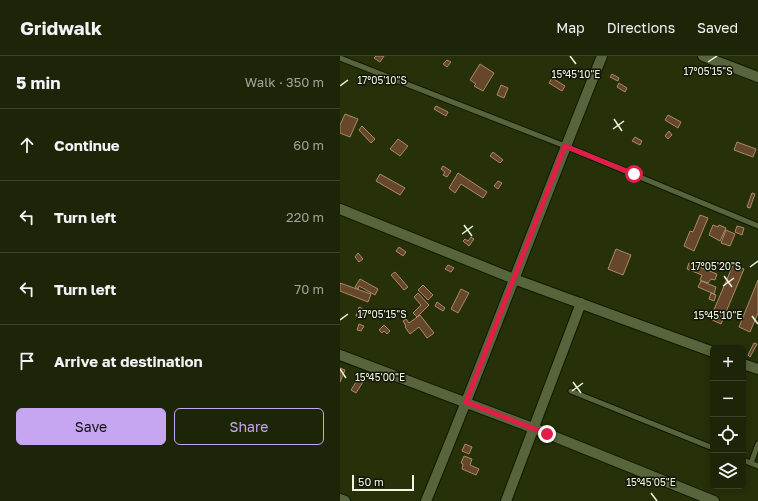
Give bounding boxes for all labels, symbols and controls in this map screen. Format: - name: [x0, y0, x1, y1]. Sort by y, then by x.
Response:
- text: Gridwalk: [20, 16, 102, 39]
- text: Map: [556, 19, 585, 36]
- text: Directions: [607, 19, 675, 36]
- text: Saved: [697, 19, 738, 36]
- text: 17°05'15"S: [683, 65, 733, 77]
- text: 15°45'10"E: [552, 68, 600, 80]
- text: 5 min: [16, 72, 60, 93]
- text: Walk · 350 m: [245, 74, 324, 90]
- text: 17°05'10"S: [357, 74, 407, 86]
- icon: ahead: [16, 134, 38, 156]
- text: Continue: [54, 136, 120, 154]
- text: 60 m: [293, 137, 324, 153]
- route start: [625, 165, 643, 183]
- icon: left: [16, 206, 38, 228]
- text: Turn left: [54, 208, 116, 226]
- text: 220 m: [286, 209, 324, 225]
- text: 17°05'20"S: [691, 260, 741, 272]
- icon: left: [16, 278, 38, 300]
- text: Turn left: [54, 280, 116, 298]
- text: 70 m: [294, 281, 324, 297]
- text: 17°05'15"S: [357, 308, 407, 320]
- text: 15°45'10"E: [694, 309, 742, 321]
- map controls: [710, 345, 746, 489]
- button: +: [710, 345, 746, 381]
- icon: arrive: [16, 350, 38, 372]
- text: Arrive at destination: [54, 352, 203, 370]
- text: 15°45'00"E: [355, 371, 405, 383]
- button: −: [710, 381, 746, 417]
- button: Save: [16, 408, 166, 445]
- button: Share: [174, 408, 324, 445]
- button: locate: [710, 417, 746, 453]
- route end: [538, 425, 556, 443]
- button: layers: [710, 453, 746, 489]
- scale bar: [352, 473, 414, 492]
- text: 50 m: [358, 475, 384, 488]
- text: 15°45'05"E: [626, 476, 676, 488]

